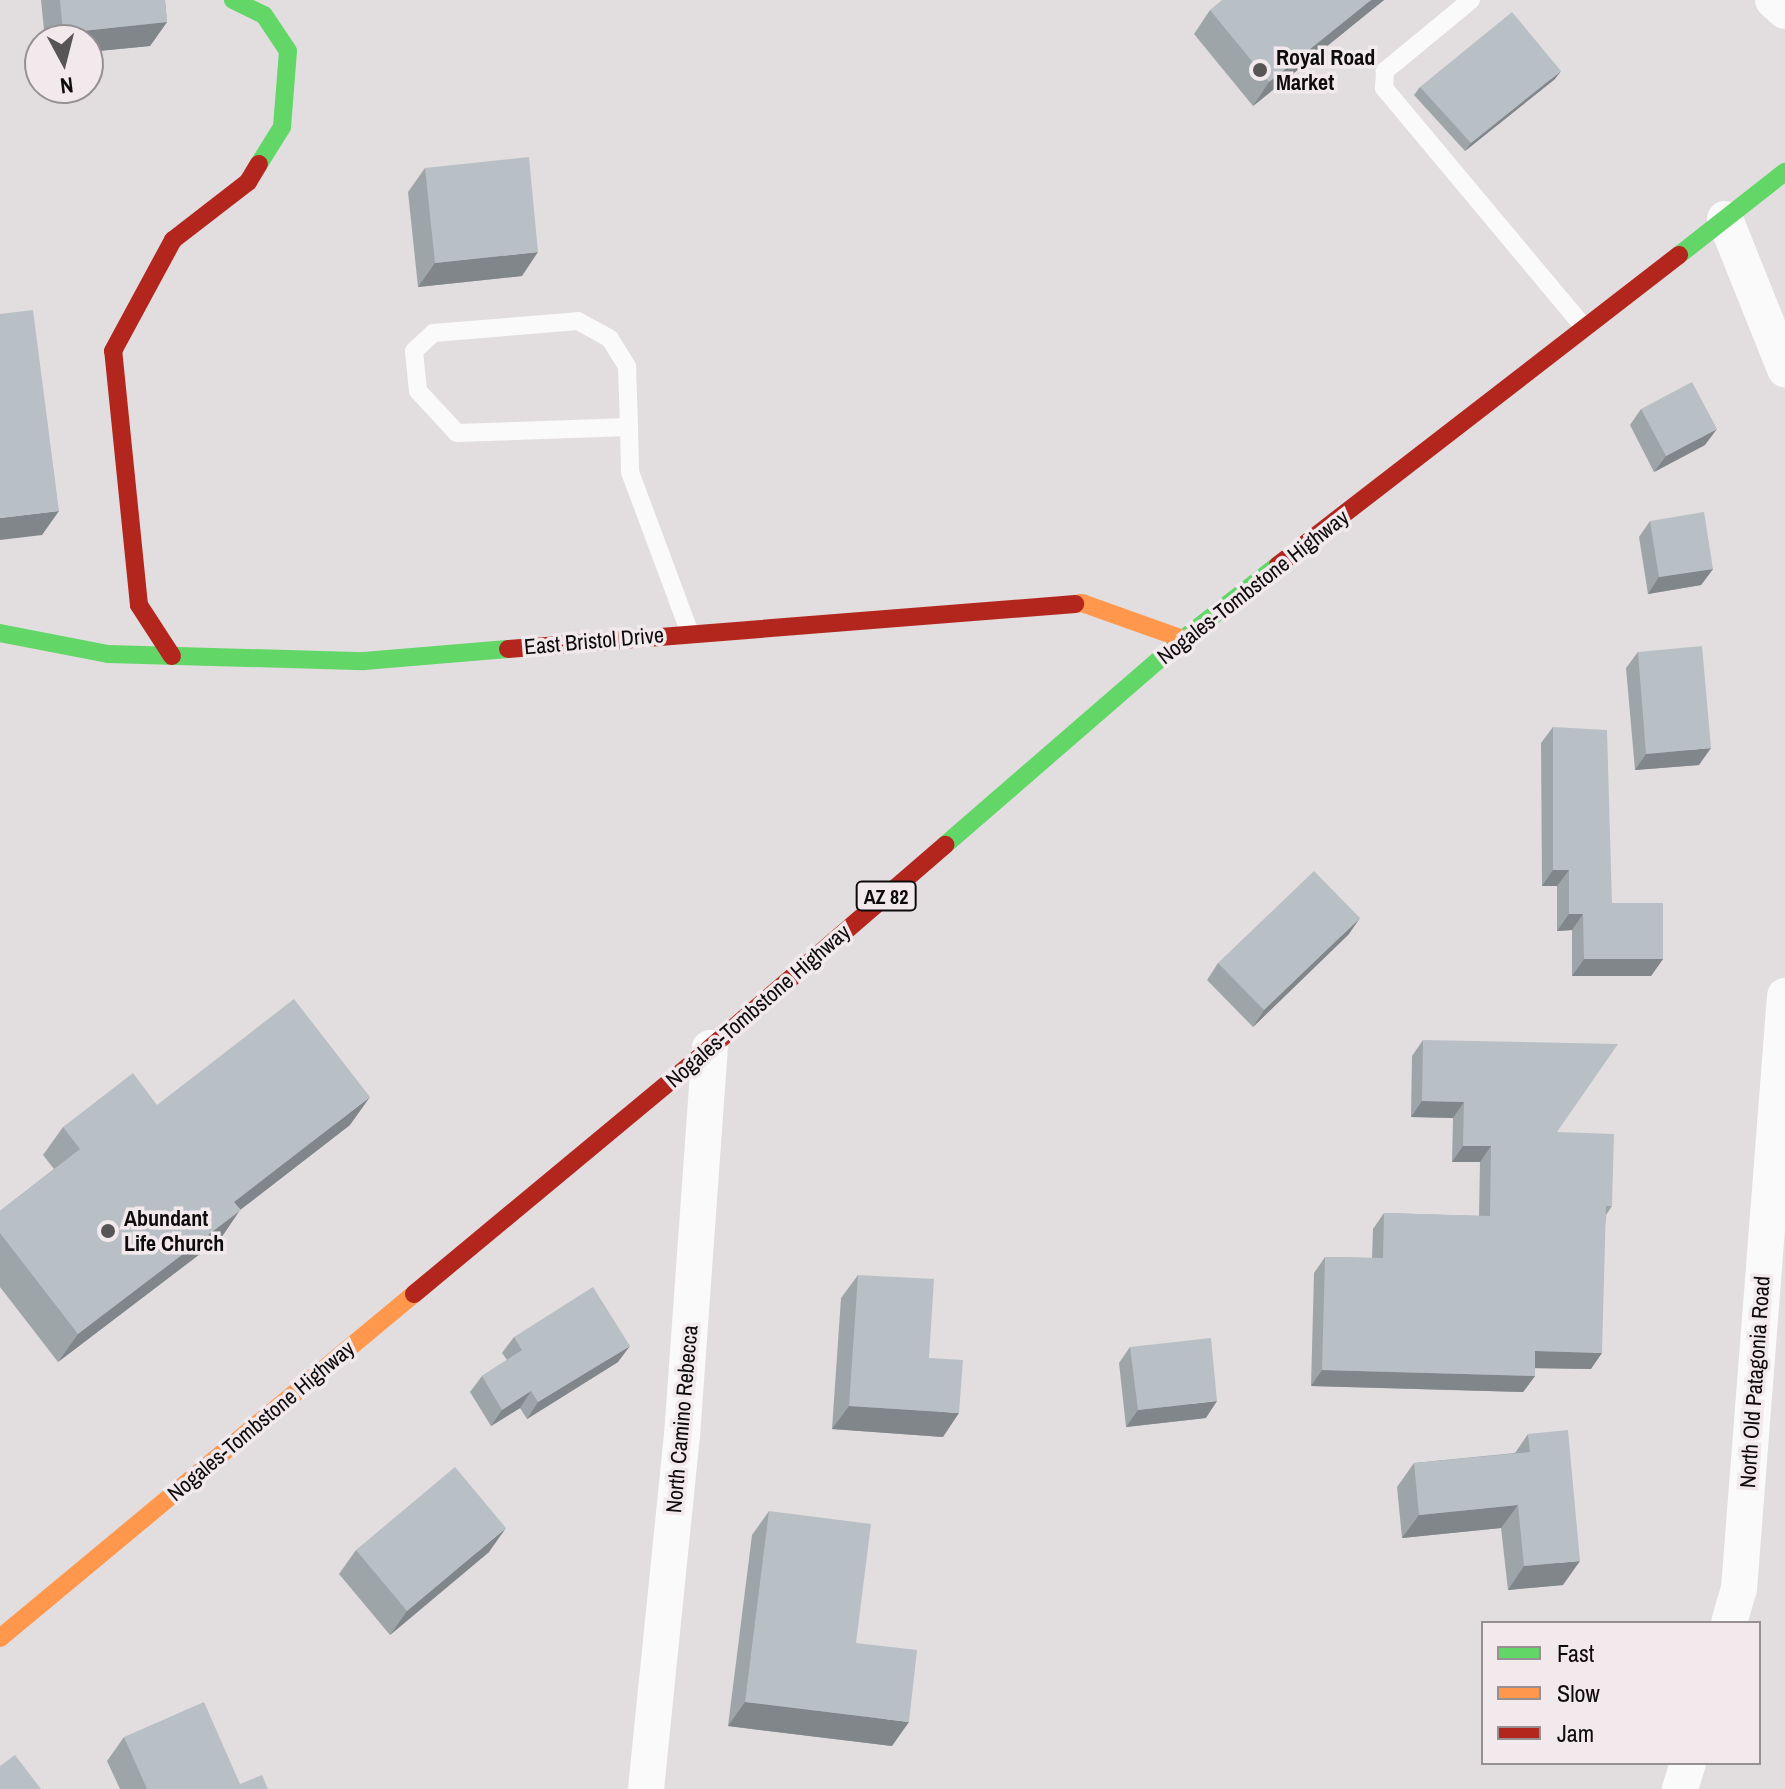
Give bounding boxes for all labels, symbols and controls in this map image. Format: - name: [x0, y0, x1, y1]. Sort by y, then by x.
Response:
- north arrow: [24, 24, 104, 104]
- place label: Royal Road Market: [1276, 44, 1375, 96]
- marker: Royal Road Market: [1251, 61, 1269, 79]
- text: N: [58, 70, 75, 102]
- street label: Nogales-Tombstone Highway: [1152, 504, 1354, 670]
- street label: East Bristol Drive: [523, 622, 665, 660]
- road number: AZ 82: [854, 880, 918, 912]
- street label: Nogales-Tombstone Highway: [660, 919, 856, 1093]
- place label: Abundant Life Church: [124, 1205, 224, 1256]
- marker: Abundant Life Church: [99, 1222, 117, 1240]
- street label: North Old Patagonia Road: [1734, 1275, 1776, 1489]
- street label: North Camino Rebecca: [661, 1324, 703, 1514]
- street label: Nogales-Tombstone Highway: [162, 1335, 360, 1507]
- legend: [1481, 1621, 1761, 1765]
- text: Fast: [1557, 1637, 1594, 1669]
- text: Slow: [1557, 1677, 1600, 1709]
- text: Jam: [1557, 1717, 1594, 1749]

